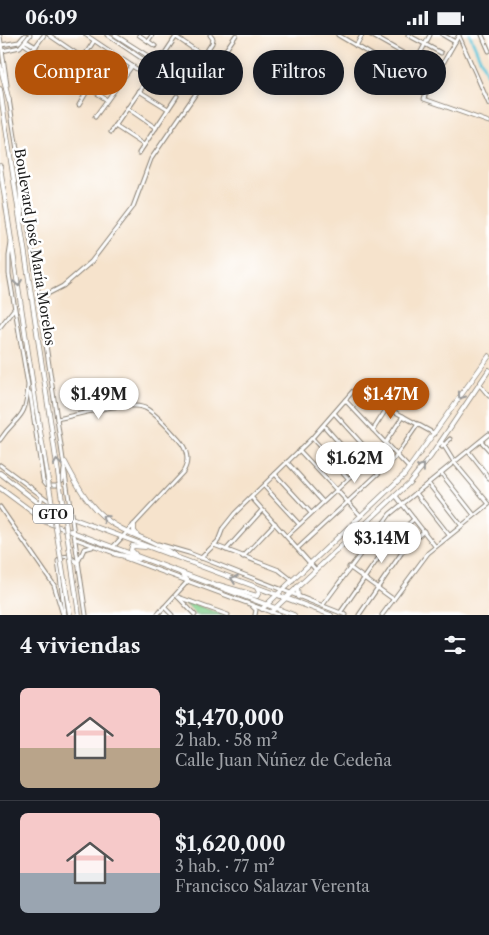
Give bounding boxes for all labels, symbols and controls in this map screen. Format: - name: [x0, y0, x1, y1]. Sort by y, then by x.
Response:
- text: 06:09: [25, 6, 78, 29]
- chip: Comprar: [15, 50, 128, 95]
- chip: Alquilar: [138, 50, 243, 95]
- chip: Filtros: [253, 50, 344, 95]
- chip: Nuevo: [354, 50, 446, 95]
- street label: Boulevard José María Morelos: [11, 147, 59, 347]
- one-way arrow: [12, 279, 22, 287]
- pin: $1.49M: [58, 377, 140, 420]
- pin: $1.47M: [350, 377, 432, 420]
- text: $1.49M: [71, 384, 127, 404]
- text: $1.47M: [363, 384, 419, 404]
- one-way arrow: [458, 390, 467, 400]
- pin: $1.62M: [314, 441, 396, 484]
- text: $1.62M: [327, 448, 383, 468]
- one-way arrow: [52, 459, 62, 467]
- one-way arrow: [416, 464, 424, 473]
- road number: GTO: [33, 504, 73, 523]
- one-way arrow: [102, 515, 111, 523]
- pin: $3.14M: [341, 521, 423, 564]
- text: $3.14M: [354, 528, 410, 548]
- one-way arrow: [230, 575, 239, 585]
- icon: filters: [441, 631, 469, 659]
- text: 4 viviendas: [20, 633, 140, 658]
- text: $1,470,000: [175, 705, 284, 730]
- icon: home: [60, 708, 120, 768]
- text: 2 hab. · 58 m²: [175, 730, 278, 750]
- text: Calle Juan Núñez de Cedeña: [175, 750, 392, 770]
- text: $1,620,000: [175, 831, 286, 856]
- icon: home: [60, 833, 120, 893]
- text: 3 hab. · 77 m²: [175, 856, 275, 876]
- text: Francisco Salazar Verenta: [175, 876, 370, 896]

